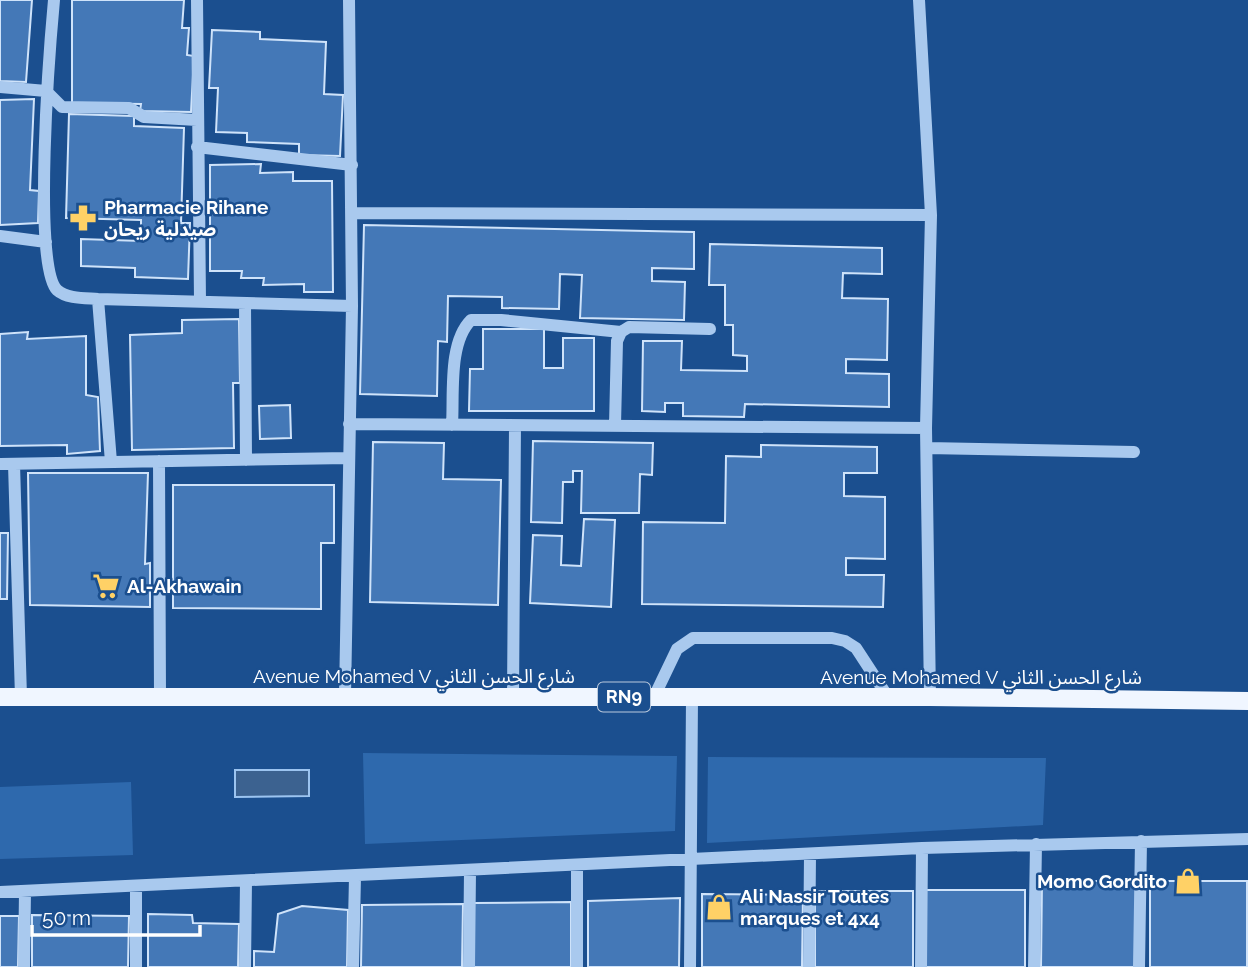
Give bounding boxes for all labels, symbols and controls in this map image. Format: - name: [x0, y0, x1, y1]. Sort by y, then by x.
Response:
- place label: Pharmacie Rihane صيدلية ريحان: [104, 196, 268, 241]
- pharmacy icon: Pharmacie Rihane صيدلية ريحان: [68, 203, 98, 233]
- supermarket icon: Al-Akhawain: [91, 571, 121, 601]
- place label: Al-Akhawain: [127, 575, 242, 597]
- street label: Avenue Mohamed V شارع الحسن الثاني: [253, 665, 575, 691]
- street label: Avenue Mohamed V شارع الحسن الثاني: [820, 666, 1142, 692]
- road number: RN9: [598, 682, 650, 712]
- shop icon: Momo Gordito: [1173, 866, 1203, 896]
- place label: Momo Gordito: [1037, 870, 1167, 892]
- place label: Ali Nassir Toutes marques et 4x4: [740, 885, 889, 929]
- shop icon: Ali Nassir Toutes marques et 4x4: [704, 892, 734, 922]
- scale bar: [32, 894, 200, 938]
- text: 50 m: [42, 905, 91, 930]

